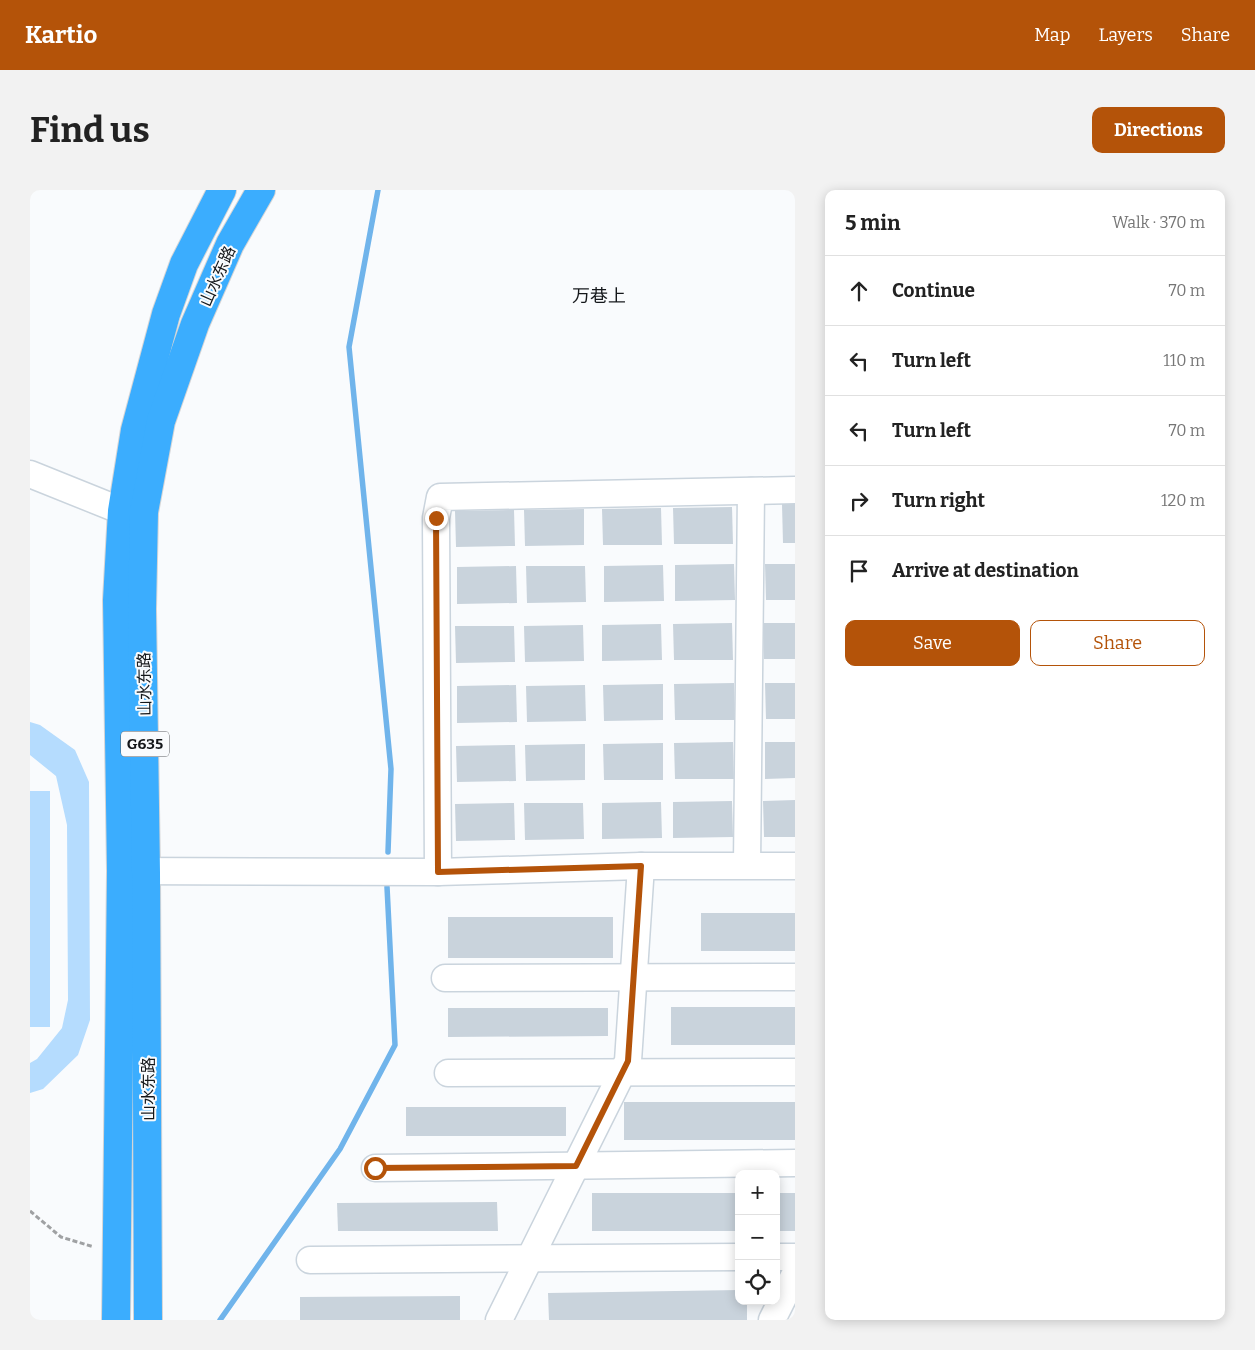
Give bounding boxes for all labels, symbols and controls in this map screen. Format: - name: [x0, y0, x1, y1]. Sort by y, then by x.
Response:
- text: Kartio: [25, 21, 97, 49]
- text: Map: [1034, 24, 1070, 46]
- text: Layers: [1098, 24, 1153, 46]
- text: Share: [1181, 24, 1230, 46]
- button: Directions: [1092, 107, 1225, 153]
- text: Find us: [30, 109, 150, 151]
- text: 5 min: [845, 210, 901, 236]
- text: Walk · 370 m: [1112, 213, 1205, 232]
- street label: 山水东路: [196, 243, 239, 309]
- icon: ahead: [845, 277, 873, 305]
- text: Continue: [892, 279, 975, 302]
- text: 70 m: [1169, 281, 1205, 300]
- district label: 万巷上: [572, 285, 626, 307]
- icon: left: [845, 347, 873, 375]
- text: Turn left: [892, 349, 971, 372]
- text: 110 m: [1163, 351, 1205, 370]
- icon: left: [845, 417, 873, 445]
- text: Turn left: [892, 419, 971, 442]
- text: 70 m: [1169, 421, 1205, 440]
- icon: right: [845, 487, 873, 515]
- text: Turn right: [892, 489, 985, 512]
- text: 120 m: [1161, 491, 1205, 510]
- route end: [425, 507, 448, 530]
- icon: arrive: [845, 557, 873, 585]
- text: Arrive at destination: [892, 559, 1079, 582]
- button: Save: [845, 620, 1020, 666]
- button: Share: [1030, 620, 1205, 666]
- street label: 山水东路: [134, 652, 155, 716]
- road number: G635: [121, 732, 169, 756]
- street label: 山水东路: [139, 1057, 158, 1121]
- route start: [364, 1157, 387, 1180]
- map controls: [735, 1170, 780, 1305]
- button: +: [735, 1170, 780, 1215]
- button: −: [735, 1215, 780, 1260]
- button: locate: [735, 1260, 780, 1305]

